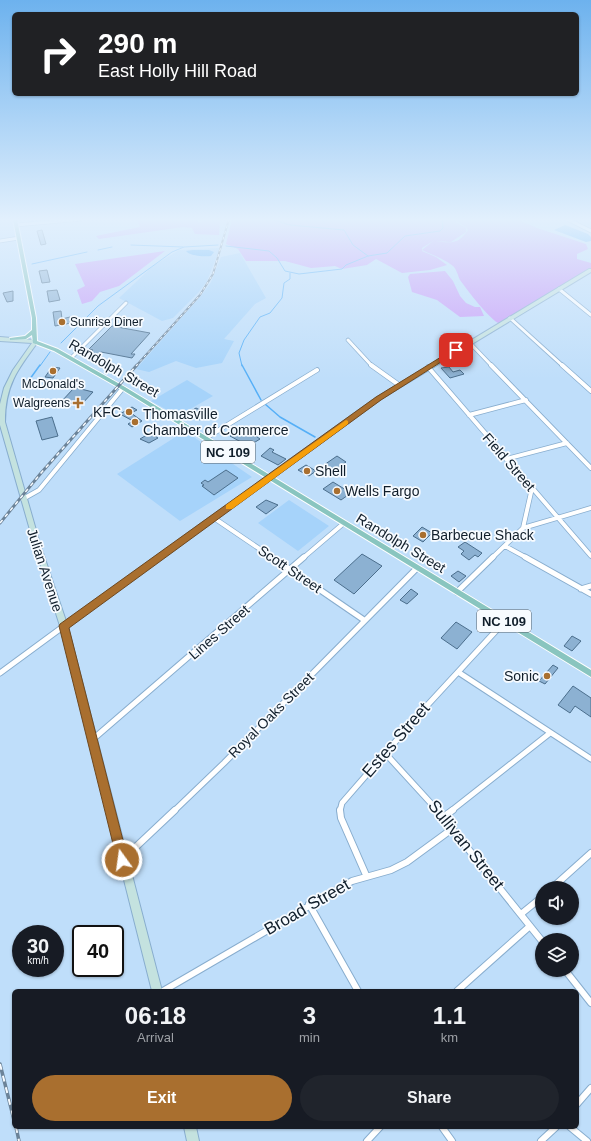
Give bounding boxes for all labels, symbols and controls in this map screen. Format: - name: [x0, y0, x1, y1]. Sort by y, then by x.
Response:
- icon: right: [32, 28, 84, 80]
- text: 290 m: [98, 28, 177, 59]
- text: East Holly Hill Road: [98, 61, 257, 81]
- place label: Sunrise Diner: [70, 315, 143, 329]
- marker: Sunrise Diner: [57, 317, 67, 327]
- pin: [439, 333, 473, 367]
- street label: Randolph Street: [66, 336, 162, 400]
- icon: arrive: [445, 339, 467, 361]
- marker: McDonald's: [48, 366, 58, 376]
- place label: McDonald's: [22, 377, 84, 391]
- place label: Walgreens: [13, 396, 70, 410]
- marker: Walgreens: [73, 398, 83, 408]
- place label: KFC: [93, 404, 121, 420]
- place label: Thomasville Chamber of Commerce: [143, 406, 289, 438]
- marker: KFC: [124, 407, 134, 417]
- marker: Thomasville Chamber of Commerce: [130, 417, 140, 427]
- street label: Field Street: [479, 430, 539, 494]
- road number: NC 109: [201, 441, 255, 463]
- place label: Shell: [315, 463, 346, 479]
- marker: Shell: [302, 466, 312, 476]
- place label: Wells Fargo: [345, 483, 420, 499]
- marker: Wells Fargo: [332, 486, 342, 496]
- street label: Randolph Street: [354, 510, 449, 576]
- street label: Julian Avenue: [24, 526, 66, 614]
- place label: Barbecue Shack: [431, 527, 535, 543]
- marker: Barbecue Shack: [418, 530, 428, 540]
- street label: Scott Street: [255, 542, 325, 596]
- street label: Lines Street: [186, 601, 253, 663]
- road number: NC 109: [477, 610, 531, 632]
- place label: Sonic: [504, 668, 539, 684]
- street label: Royal Oaks Street: [225, 669, 317, 761]
- marker: Sonic: [542, 671, 552, 681]
- street label: Estes Street: [358, 699, 434, 781]
- street label: Sullivan Street: [424, 796, 508, 894]
- position arrow: [101, 839, 143, 881]
- street label: Broad Street: [261, 875, 353, 939]
- map controls: [535, 881, 579, 977]
- button: sound: [535, 881, 579, 925]
- speed limit sign: 40: [72, 925, 124, 977]
- button: layers: [535, 933, 579, 977]
- text: 30: [27, 935, 49, 957]
- text: km/h: [27, 955, 49, 966]
- text: 06:18: [125, 1002, 186, 1029]
- text: 3: [303, 1002, 316, 1029]
- text: 1.1: [433, 1002, 466, 1029]
- text: Arrival: [137, 1030, 174, 1045]
- text: min: [299, 1030, 320, 1045]
- text: km: [441, 1030, 458, 1045]
- button: Exit: [32, 1075, 292, 1121]
- button: Share: [300, 1075, 559, 1121]

